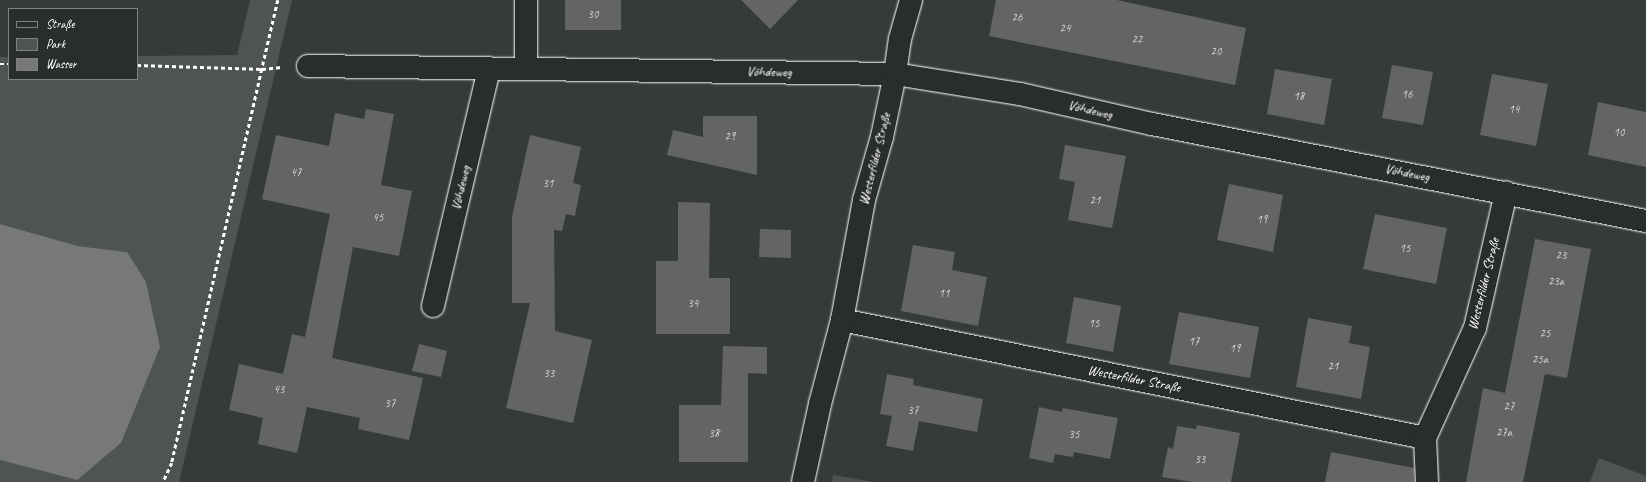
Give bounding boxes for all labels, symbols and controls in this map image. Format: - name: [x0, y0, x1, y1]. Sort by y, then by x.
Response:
- legend: [8, 8, 138, 80]
- house number: 30: [588, 8, 598, 22]
- house number: 26: [1012, 11, 1022, 25]
- text: Straße: [46, 16, 74, 32]
- house number: 24: [1060, 22, 1070, 36]
- house number: 22: [1132, 33, 1142, 47]
- text: Park: [46, 36, 65, 52]
- house number: 20: [1211, 45, 1221, 59]
- text: Wasser: [46, 56, 76, 72]
- street label: Vöhdeweg: [746, 63, 792, 81]
- house number: 16: [1402, 88, 1412, 102]
- house number: 18: [1294, 90, 1304, 104]
- street label: Vöhdeweg: [1066, 97, 1114, 123]
- house number: 14: [1509, 103, 1519, 117]
- street label: Westerfilder Straße: [855, 111, 895, 207]
- house number: 10: [1614, 126, 1624, 140]
- house number: 29: [725, 130, 735, 144]
- street label: Vöhdeweg: [1383, 160, 1431, 186]
- street label: Vöhdeweg: [448, 164, 474, 212]
- house number: 47: [291, 166, 301, 180]
- house number: 31: [543, 177, 553, 191]
- house number: 21: [1090, 194, 1100, 208]
- house number: 45: [373, 211, 383, 225]
- house number: 19: [1257, 213, 1267, 227]
- street label: Westerfilder Straße: [1464, 236, 1504, 332]
- house number: 15: [1400, 242, 1410, 256]
- house number: 23: [1556, 249, 1566, 263]
- house number: 23a: [1548, 275, 1564, 289]
- house number: 11: [939, 287, 949, 301]
- house number: 34: [688, 297, 698, 311]
- house number: 15: [1089, 317, 1099, 331]
- house number: 25: [1540, 327, 1550, 341]
- house number: 17: [1189, 335, 1199, 349]
- house number: 19: [1230, 342, 1240, 356]
- house number: 25a: [1532, 353, 1548, 367]
- house number: 21: [1328, 360, 1338, 374]
- street label: Westerfilder Straße: [1086, 362, 1182, 396]
- house number: 33: [544, 367, 554, 381]
- house number: 43: [274, 383, 284, 397]
- house number: 37: [385, 397, 395, 411]
- house number: 27: [1504, 400, 1514, 414]
- house number: 37: [908, 404, 918, 418]
- house number: 27a: [1496, 426, 1512, 440]
- house number: 38: [709, 427, 719, 441]
- house number: 35: [1069, 428, 1079, 442]
- house number: 33: [1195, 453, 1205, 467]

